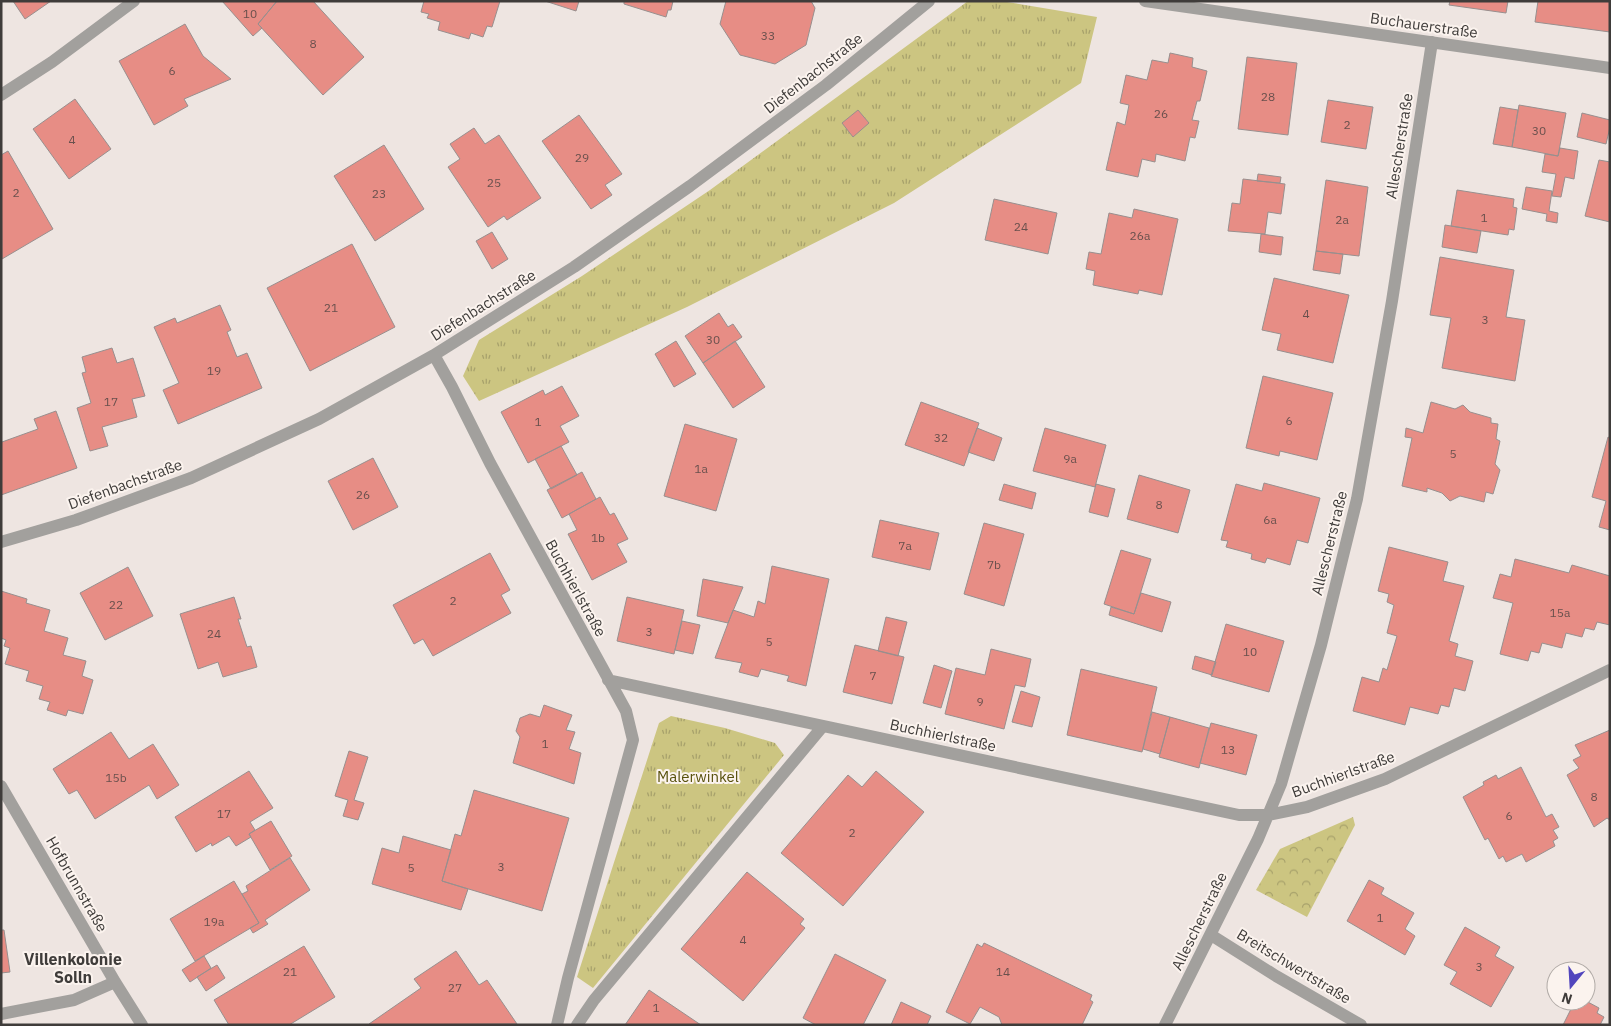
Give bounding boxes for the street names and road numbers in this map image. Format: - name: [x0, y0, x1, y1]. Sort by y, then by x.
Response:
- street label: Buchauerstraße: [1369, 8, 1479, 42]
- street label: Diefenbachstraße: [760, 29, 866, 117]
- street label: Allescherstraße: [1381, 92, 1417, 200]
- street label: Diefenbachstraße: [427, 265, 539, 345]
- street label: Diefenbachstraße: [65, 455, 185, 513]
- street label: Allescherstraße: [1307, 489, 1351, 597]
- street label: Buchhierlstraße: [541, 536, 611, 640]
- street label: Buchhierlstraße: [888, 714, 998, 756]
- street label: Buchhierlstraße: [1289, 747, 1397, 801]
- street label: Hofbrunnstraße: [42, 833, 112, 935]
- street label: Allescherstraße: [1167, 869, 1231, 973]
- street label: Breitschwertstraße: [1233, 924, 1355, 1008]

